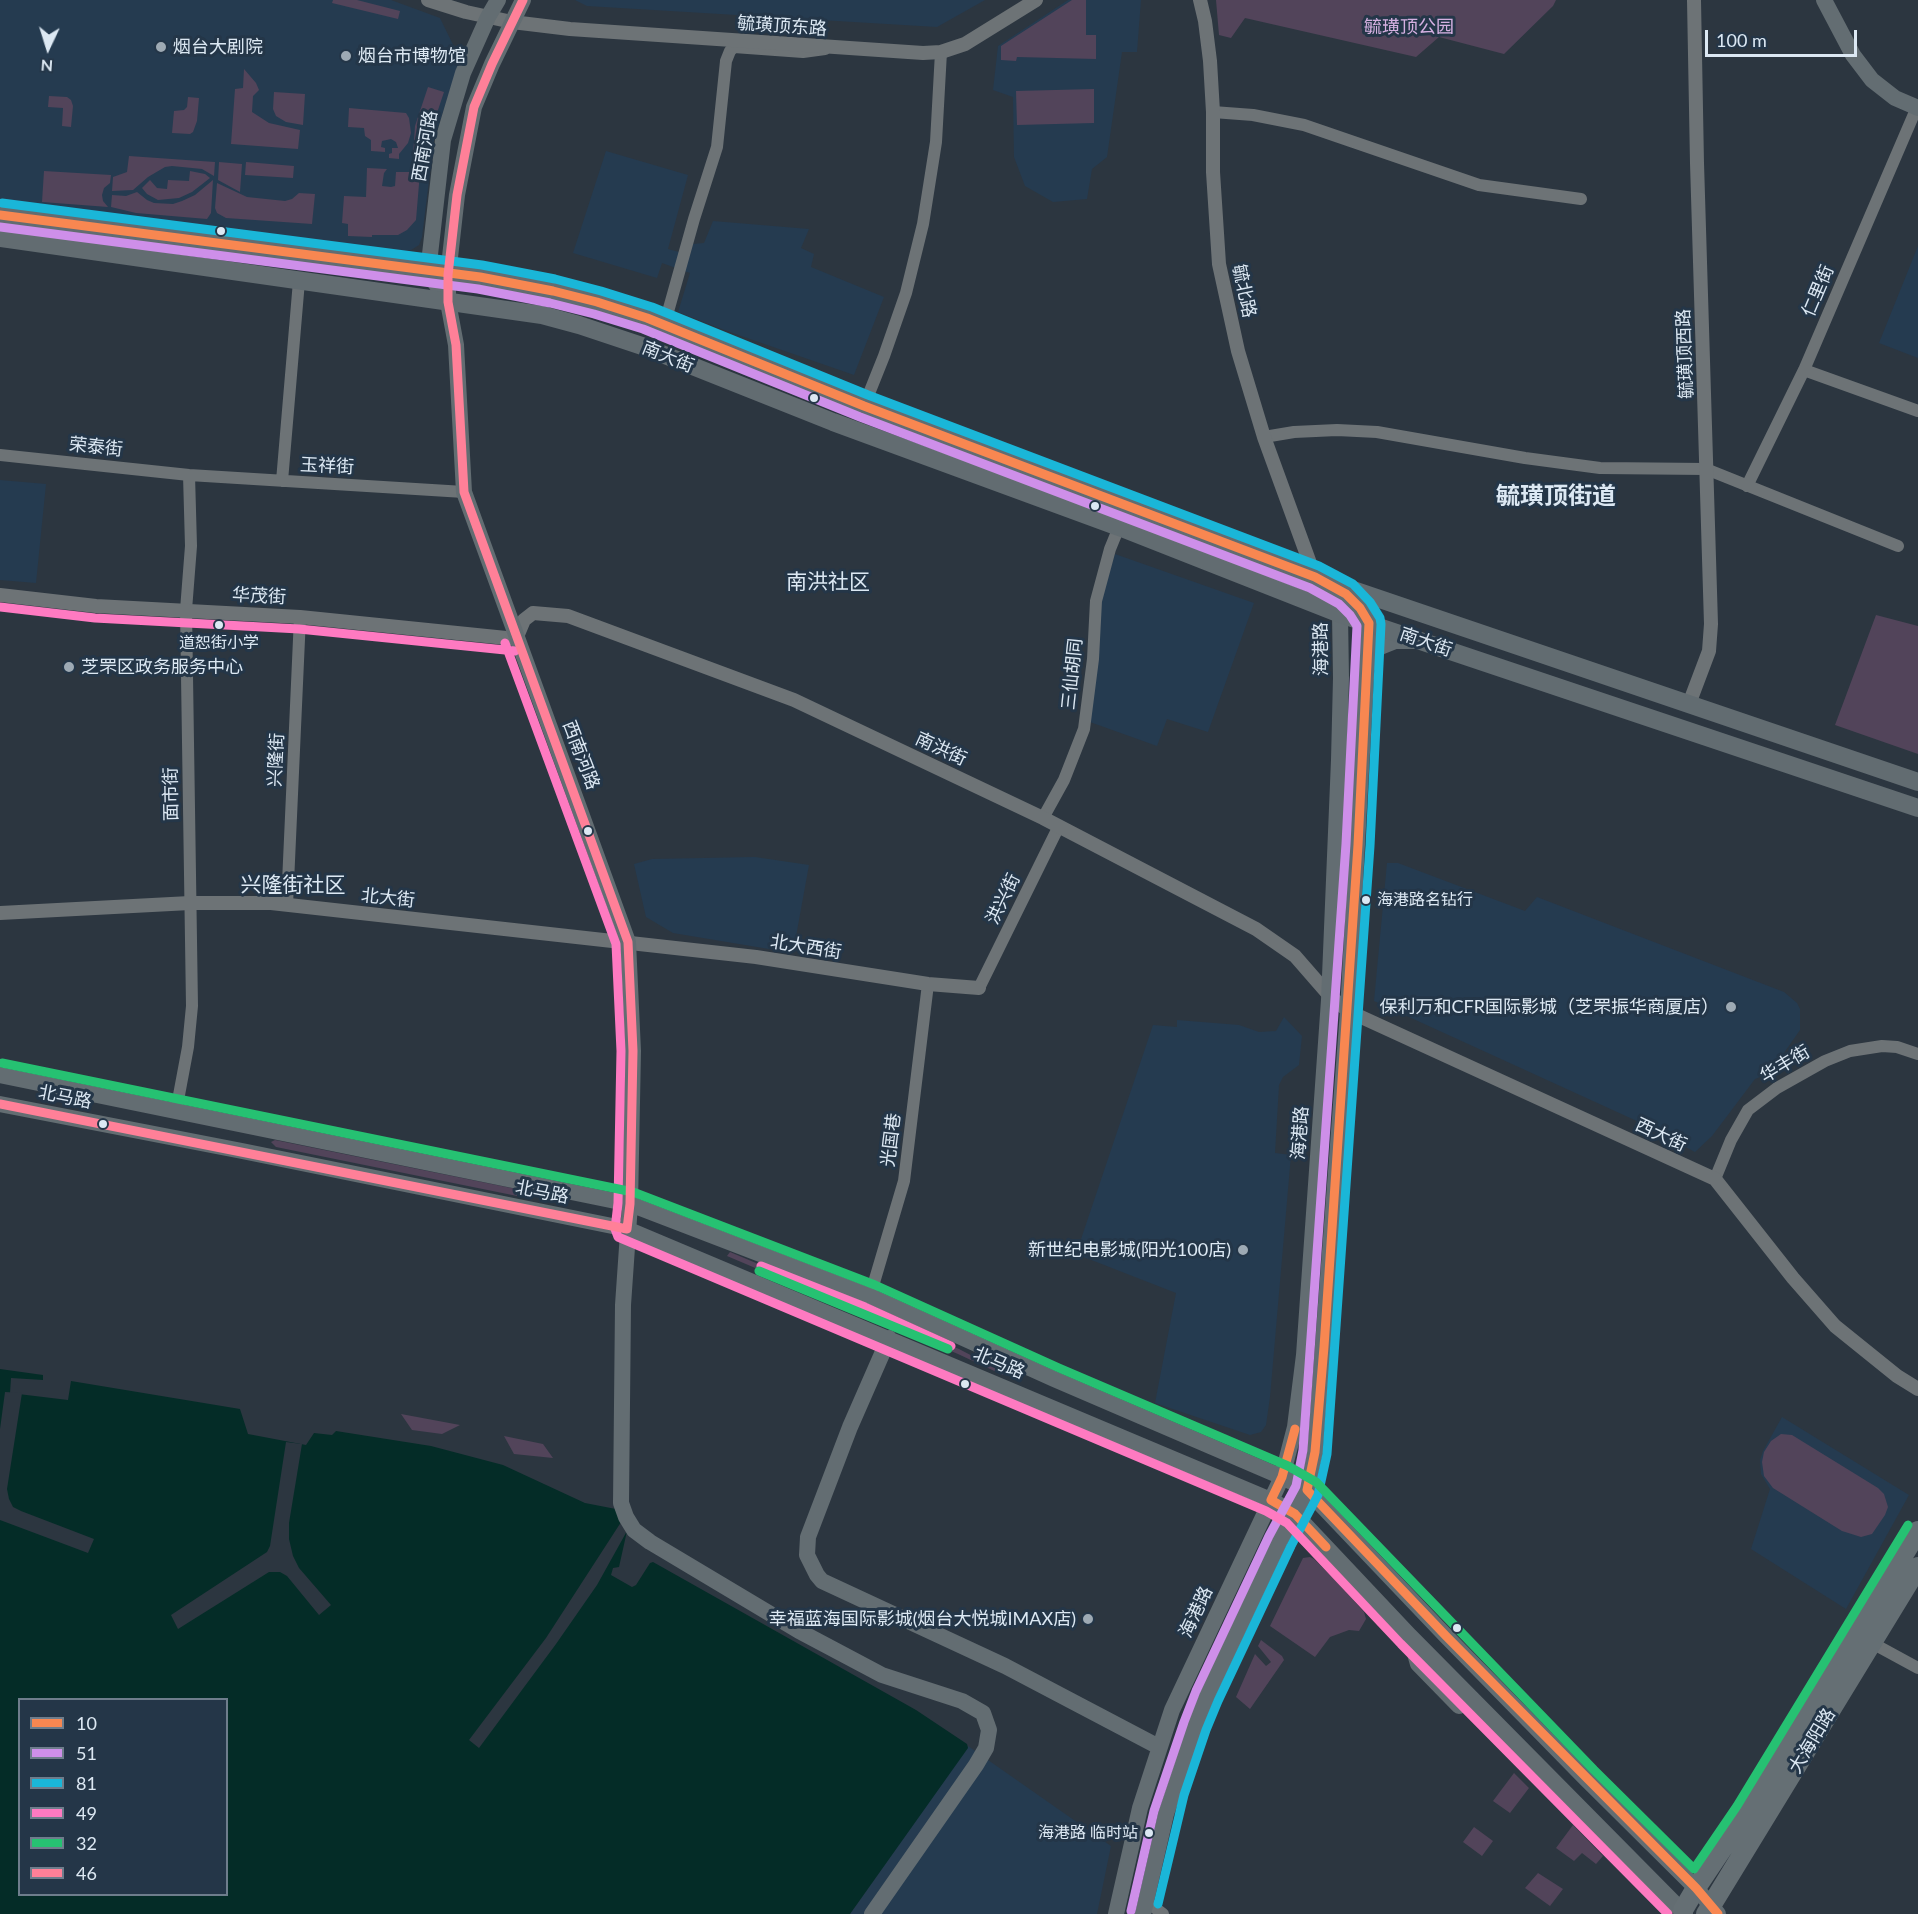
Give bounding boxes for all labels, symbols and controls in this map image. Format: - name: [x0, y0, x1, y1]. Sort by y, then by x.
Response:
- street label: 毓璜顶东路: [736, 12, 828, 40]
- park label: 毓璜顶公园: [1364, 16, 1454, 38]
- north arrow: [18, 18, 78, 78]
- scale bar: [1708, 18, 1860, 56]
- text: 100 m: [1716, 29, 1767, 51]
- place label: 烟台大剧院: [173, 36, 263, 58]
- marker: 烟台大剧院: [154, 40, 168, 54]
- place label: 烟台市博物馆: [358, 45, 466, 67]
- marker: 烟台市博物馆: [339, 49, 353, 63]
- text: N: [40, 57, 54, 76]
- street label: 西南河路: [408, 109, 442, 183]
- unlabelled marker: [215, 225, 227, 237]
- street label: 毓北路: [1228, 262, 1260, 320]
- street label: 仁里街: [1798, 262, 1838, 320]
- street label: 毓璜顶西路: [1673, 309, 1697, 399]
- street label: 南大街: [639, 337, 697, 377]
- unlabelled marker: [808, 392, 820, 404]
- street label: 荣泰街: [68, 433, 124, 461]
- street label: 玉祥街: [299, 454, 355, 478]
- district label: 毓璜顶街道: [1496, 482, 1616, 510]
- unlabelled marker: [1089, 500, 1101, 512]
- district label: 南洪社区: [786, 569, 870, 595]
- street label: 华茂街: [231, 584, 287, 608]
- marker: 道恕街小学: [213, 619, 225, 631]
- street label: 海港路: [1310, 622, 1332, 676]
- street label: 南大街: [1397, 623, 1455, 661]
- place label: 道恕街小学: [179, 633, 259, 653]
- street label: 三仙胡同: [1057, 637, 1087, 711]
- place label: 芝罘区政务服务中心: [81, 656, 243, 678]
- marker: 芝罘区政务服务中心: [62, 660, 76, 674]
- street label: 西南河路: [558, 718, 604, 792]
- street label: 南洪街: [912, 728, 970, 770]
- street label: 兴隆街: [264, 732, 288, 788]
- street label: 面市街: [160, 767, 182, 821]
- unlabelled marker: [582, 825, 594, 837]
- street label: 洪兴街: [981, 870, 1025, 928]
- district label: 兴隆街社区: [241, 872, 345, 898]
- street label: 北大街: [360, 884, 416, 912]
- place label: 海港路名钻行: [1377, 890, 1473, 910]
- marker: 海港路名钻行: [1360, 894, 1372, 906]
- street label: 北大西街: [769, 931, 843, 963]
- place label: 保利万和CFR国际影城（芝罘振华商厦店）: [1380, 996, 1719, 1018]
- marker: 保利万和CFR国际影城（芝罘振华商厦店）: [1724, 1000, 1738, 1014]
- street label: 华丰街: [1756, 1041, 1814, 1087]
- street label: 北马路: [36, 1081, 94, 1113]
- street label: 海港路: [1287, 1105, 1313, 1161]
- street label: 光国巷: [877, 1112, 905, 1168]
- street label: 西大街: [1632, 1114, 1690, 1156]
- unlabelled marker: [97, 1118, 109, 1130]
- street label: 北马路: [513, 1176, 571, 1208]
- place label: 新世纪电影城(阳光100店): [1028, 1239, 1231, 1261]
- marker: 新世纪电影城(阳光100店): [1236, 1243, 1250, 1257]
- street label: 北马路: [970, 1343, 1028, 1383]
- unlabelled marker: [959, 1378, 971, 1390]
- street label: 海港路: [1175, 1583, 1217, 1641]
- place label: 幸福蓝海国际影城(烟台大悦城IMAX店): [769, 1608, 1076, 1630]
- marker: 幸福蓝海国际影城(烟台大悦城IMAX店): [1081, 1612, 1095, 1626]
- unlabelled marker: [1451, 1622, 1463, 1634]
- legend: [18, 1698, 228, 1896]
- street label: 大海阳路: [1784, 1705, 1840, 1777]
- text: 10: [76, 1712, 97, 1734]
- text: 51: [76, 1742, 97, 1764]
- text: 81: [76, 1772, 97, 1794]
- text: 49: [76, 1802, 97, 1824]
- place label: 海港路 临时站: [1038, 1823, 1138, 1843]
- marker: 海港路 临时站: [1143, 1827, 1155, 1839]
- text: 32: [76, 1832, 97, 1854]
- text: 46: [76, 1862, 97, 1884]

